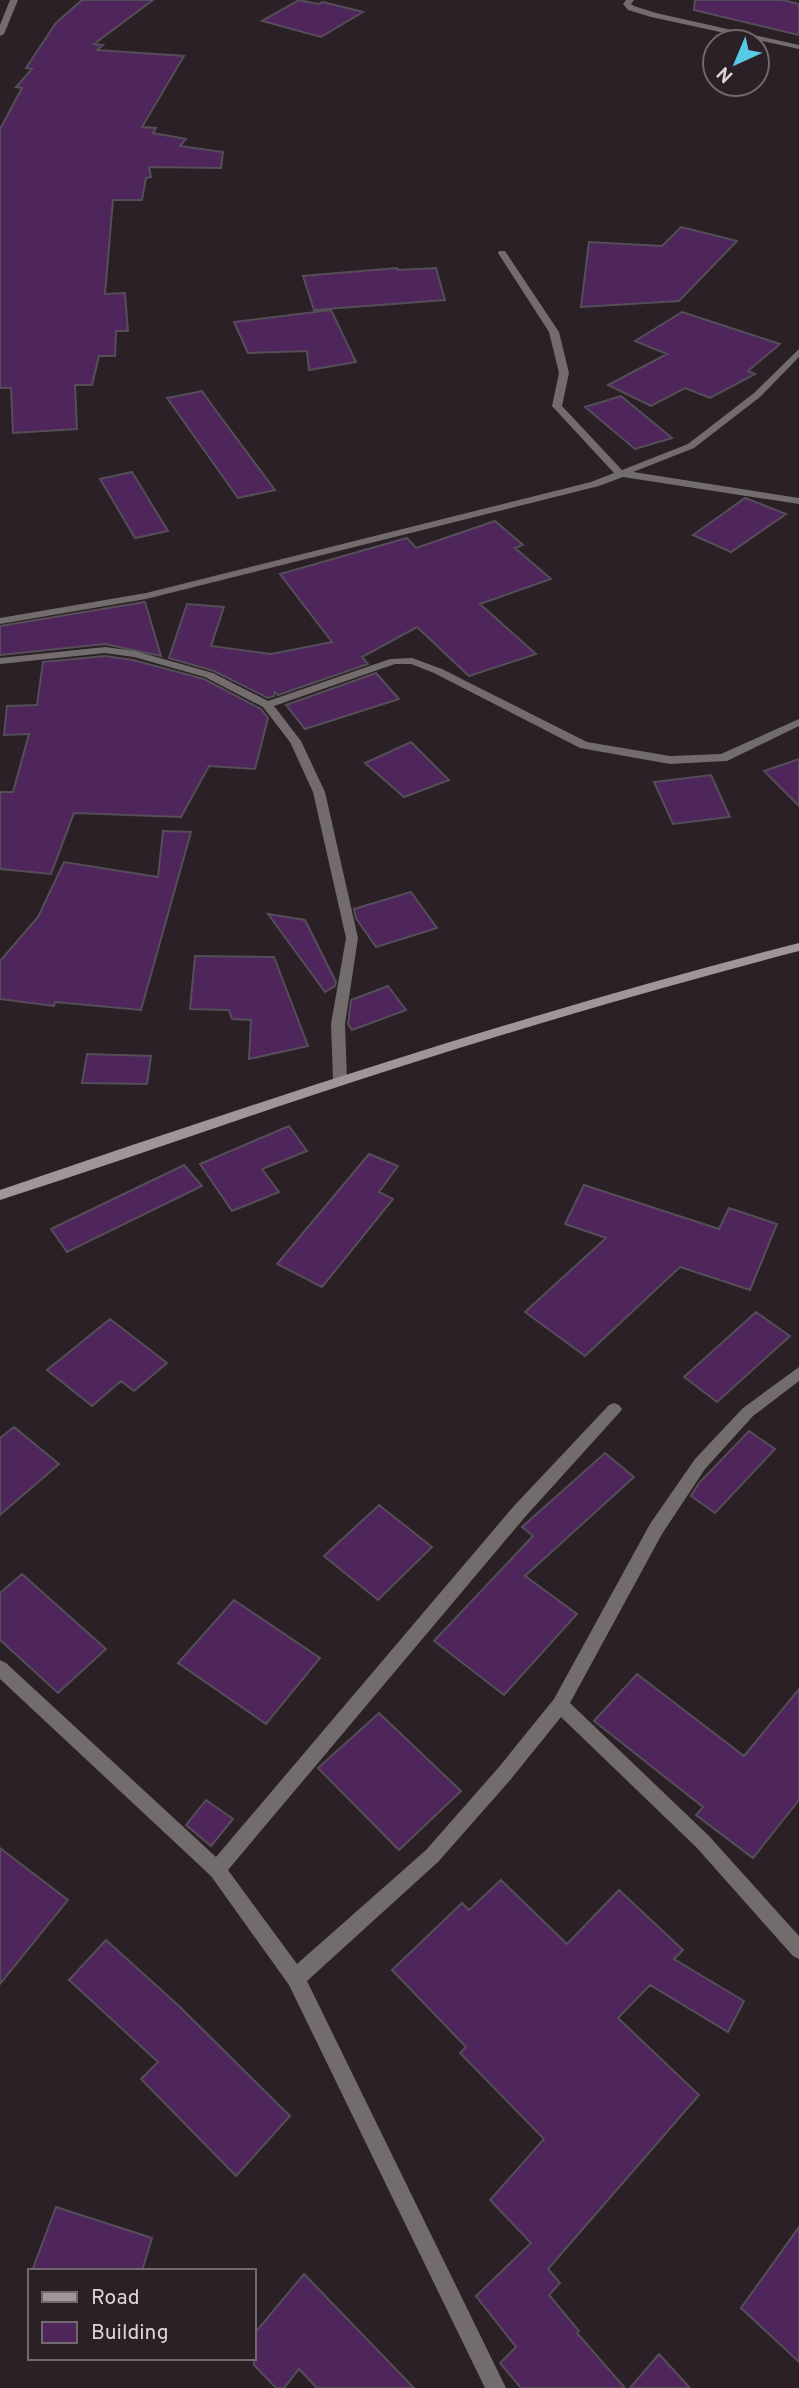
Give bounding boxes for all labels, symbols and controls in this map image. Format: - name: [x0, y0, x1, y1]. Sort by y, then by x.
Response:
- north arrow: [701, 28, 771, 98]
- text: N: [712, 60, 739, 87]
- legend: [28, 2269, 256, 2360]
- text: Road: [91, 2285, 140, 2312]
- text: Building: [91, 2320, 169, 2347]

